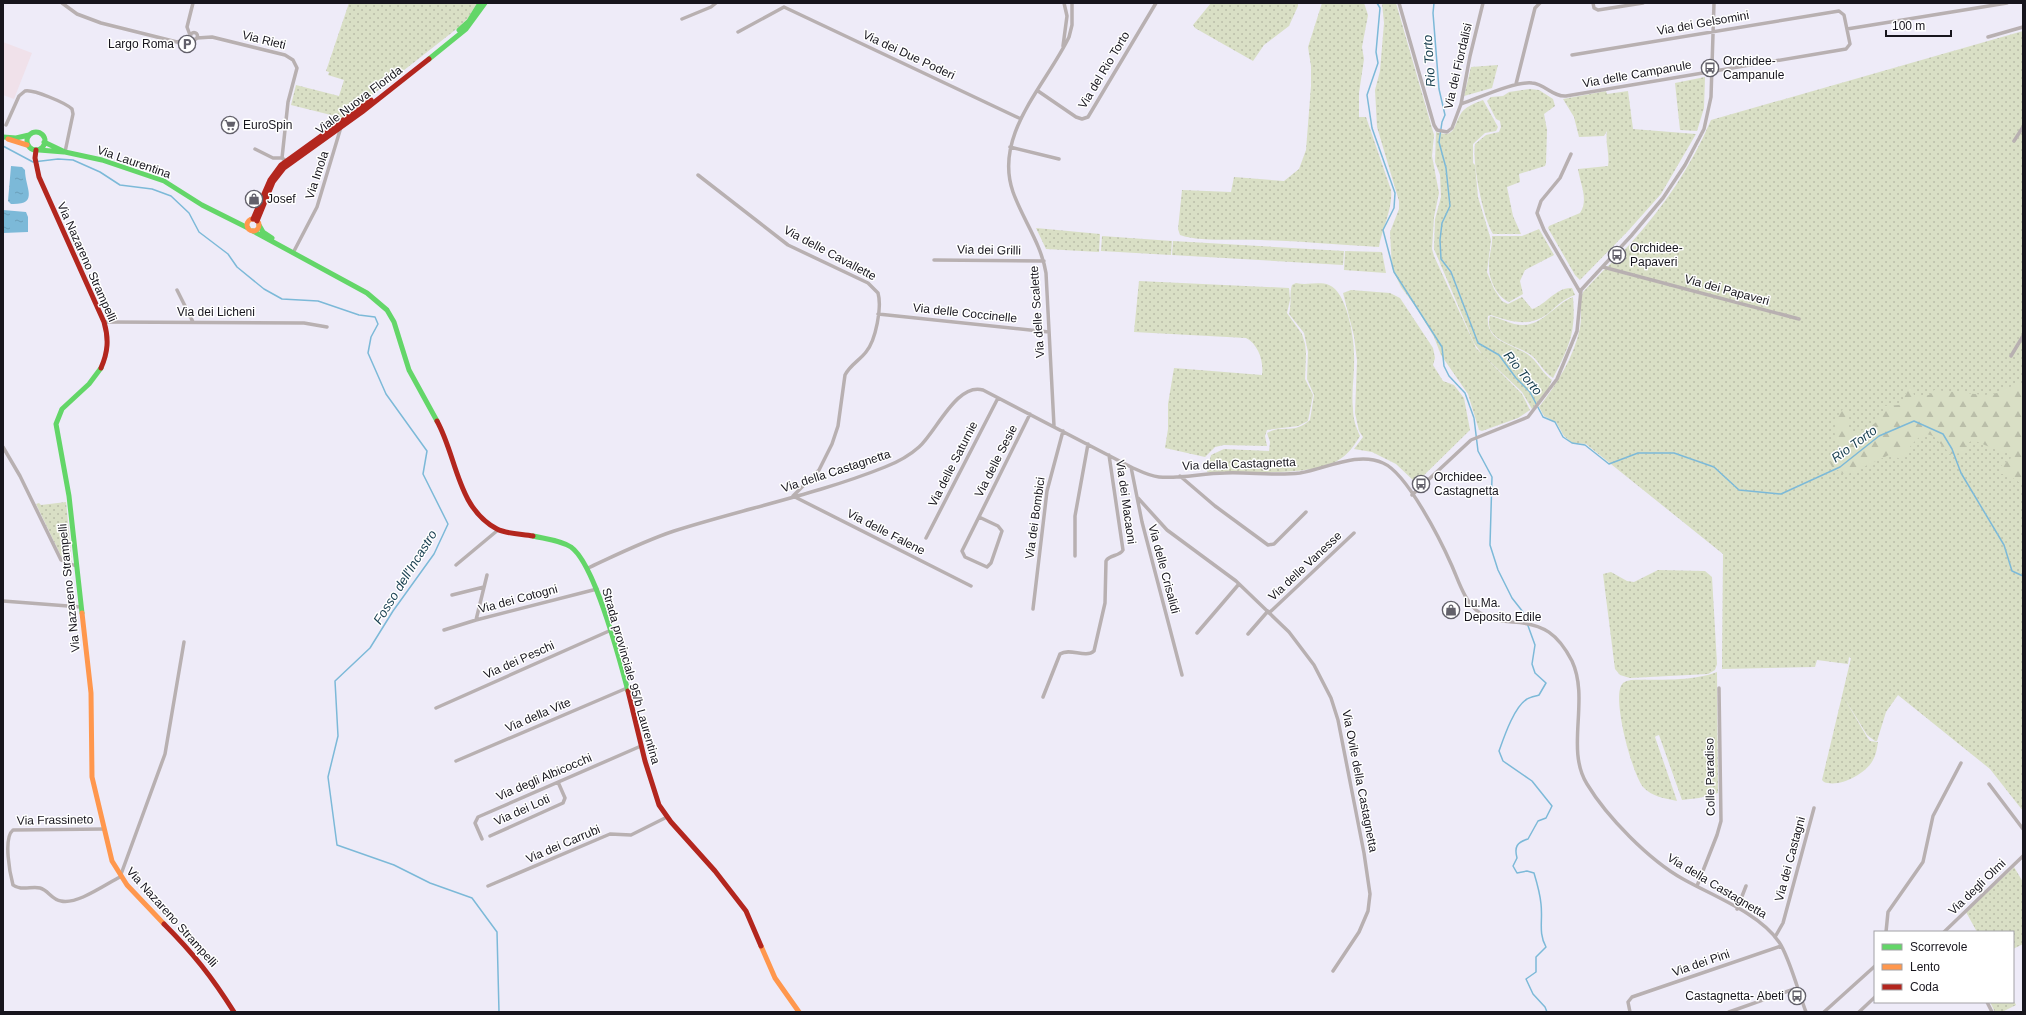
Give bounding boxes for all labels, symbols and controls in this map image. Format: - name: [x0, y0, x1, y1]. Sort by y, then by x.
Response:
- street label: Via dei Gelsomini: [1656, 8, 1750, 38]
- scale bar: [1886, 12, 1951, 38]
- text: 100 m: [1892, 19, 1925, 33]
- street label: Via dei Fiordalisi: [1441, 22, 1475, 110]
- street label: Via Rieti: [241, 28, 287, 52]
- street label: Via dei Due Poderi: [861, 28, 957, 82]
- street label: Via del Rio Torto: [1075, 29, 1133, 111]
- parking icon: Largo Roma: [177, 34, 197, 54]
- water label: Rio Torto: [1420, 34, 1438, 88]
- place label: Largo Roma: [108, 37, 174, 51]
- place label: Orchidee- Campanule: [1723, 54, 1785, 82]
- street label: Via delle Campanule: [1581, 57, 1693, 90]
- bus stop icon: Orchidee- Campanule: [1700, 58, 1720, 78]
- street label: Viale Nuova Florida: [313, 63, 405, 137]
- supermarket icon: EuroSpin: [220, 115, 240, 135]
- place label: EuroSpin: [243, 118, 292, 132]
- street label: Via Laurentina: [95, 143, 173, 181]
- street label: Via Imola: [303, 149, 331, 201]
- shop icon: Josef: [244, 189, 264, 209]
- place label: Josef: [267, 192, 296, 206]
- street label: Via Nazareno Strampelli: [54, 200, 120, 324]
- street label: Via delle Cavallette: [781, 223, 879, 283]
- place label: Orchidee- Papaveri: [1630, 241, 1683, 269]
- street label: Via dei Grilli: [957, 242, 1021, 258]
- bus stop icon: Orchidee- Papaveri: [1607, 245, 1627, 265]
- street label: Via delle Scalette: [1027, 265, 1047, 359]
- street label: Via dei Papaveri: [1683, 272, 1771, 308]
- street label: Via delle Coccinelle: [912, 301, 1018, 325]
- street label: Via dei Licheni: [177, 305, 255, 319]
- water label: Rio Torto: [1501, 348, 1545, 398]
- street label: Via delle Saturnie: [925, 419, 981, 509]
- street label: Via delle Sesie: [972, 422, 1020, 499]
- water label: Rio Torto: [1828, 423, 1880, 465]
- street label: Via della Castagnetta: [780, 447, 893, 495]
- street label: Via della Castagnetta: [1182, 455, 1296, 473]
- street label: Via dei Macaoni: [1113, 459, 1139, 545]
- place label: Orchidee- Castagnetta: [1434, 470, 1499, 498]
- bus stop icon: Orchidee- Castagnetta: [1411, 474, 1431, 494]
- street label: Via dei Bombici: [1022, 476, 1048, 560]
- street label: Via delle Falene: [845, 506, 928, 558]
- street label: Via Nazareno Strampelli: [55, 523, 83, 653]
- street label: Via delle Crisalidi: [1145, 523, 1183, 615]
- water label: Fosso dell'Incastro: [370, 527, 440, 627]
- street label: Via delle Vanesse: [1265, 528, 1345, 604]
- street label: Via dei Cotogni: [477, 582, 559, 616]
- street label: Strada provinciale 95/b Laurentina: [599, 586, 663, 766]
- place label: Lu.Ma. Deposito Edile: [1464, 596, 1542, 624]
- shop icon: Lu.Ma. Deposito Edile: [1441, 600, 1461, 620]
- street label: Via dei Peschi: [482, 638, 556, 682]
- street label: Via della Vite: [503, 695, 573, 735]
- street label: Via Ovile della Castagnetta: [1339, 709, 1381, 854]
- street label: Colle Paradiso: [1702, 738, 1718, 816]
- street label: Via degli Albicocchi: [494, 751, 594, 803]
- street label: Via dei Loti: [492, 792, 552, 828]
- street label: Via Frassineto: [17, 812, 94, 828]
- street label: Via dei Castagni: [1772, 815, 1808, 903]
- street label: Via dei Carrubi: [524, 822, 602, 866]
- street label: Via della Castagnetta: [1665, 851, 1770, 921]
- street label: Via degli Olmi: [1946, 856, 2008, 918]
- street label: Via Nazareno Strampelli: [124, 864, 220, 970]
- legend: [1874, 931, 2014, 1003]
- text: Scorrevole: [1910, 940, 1968, 954]
- street label: Via dei Pini: [1670, 947, 1732, 979]
- text: Lento: [1910, 960, 1940, 974]
- text: Coda: [1910, 980, 1939, 994]
- bus stop icon: Castagnetta- Abeti: [1787, 986, 1807, 1006]
- place label: Castagnetta- Abeti: [1685, 989, 1784, 1003]

